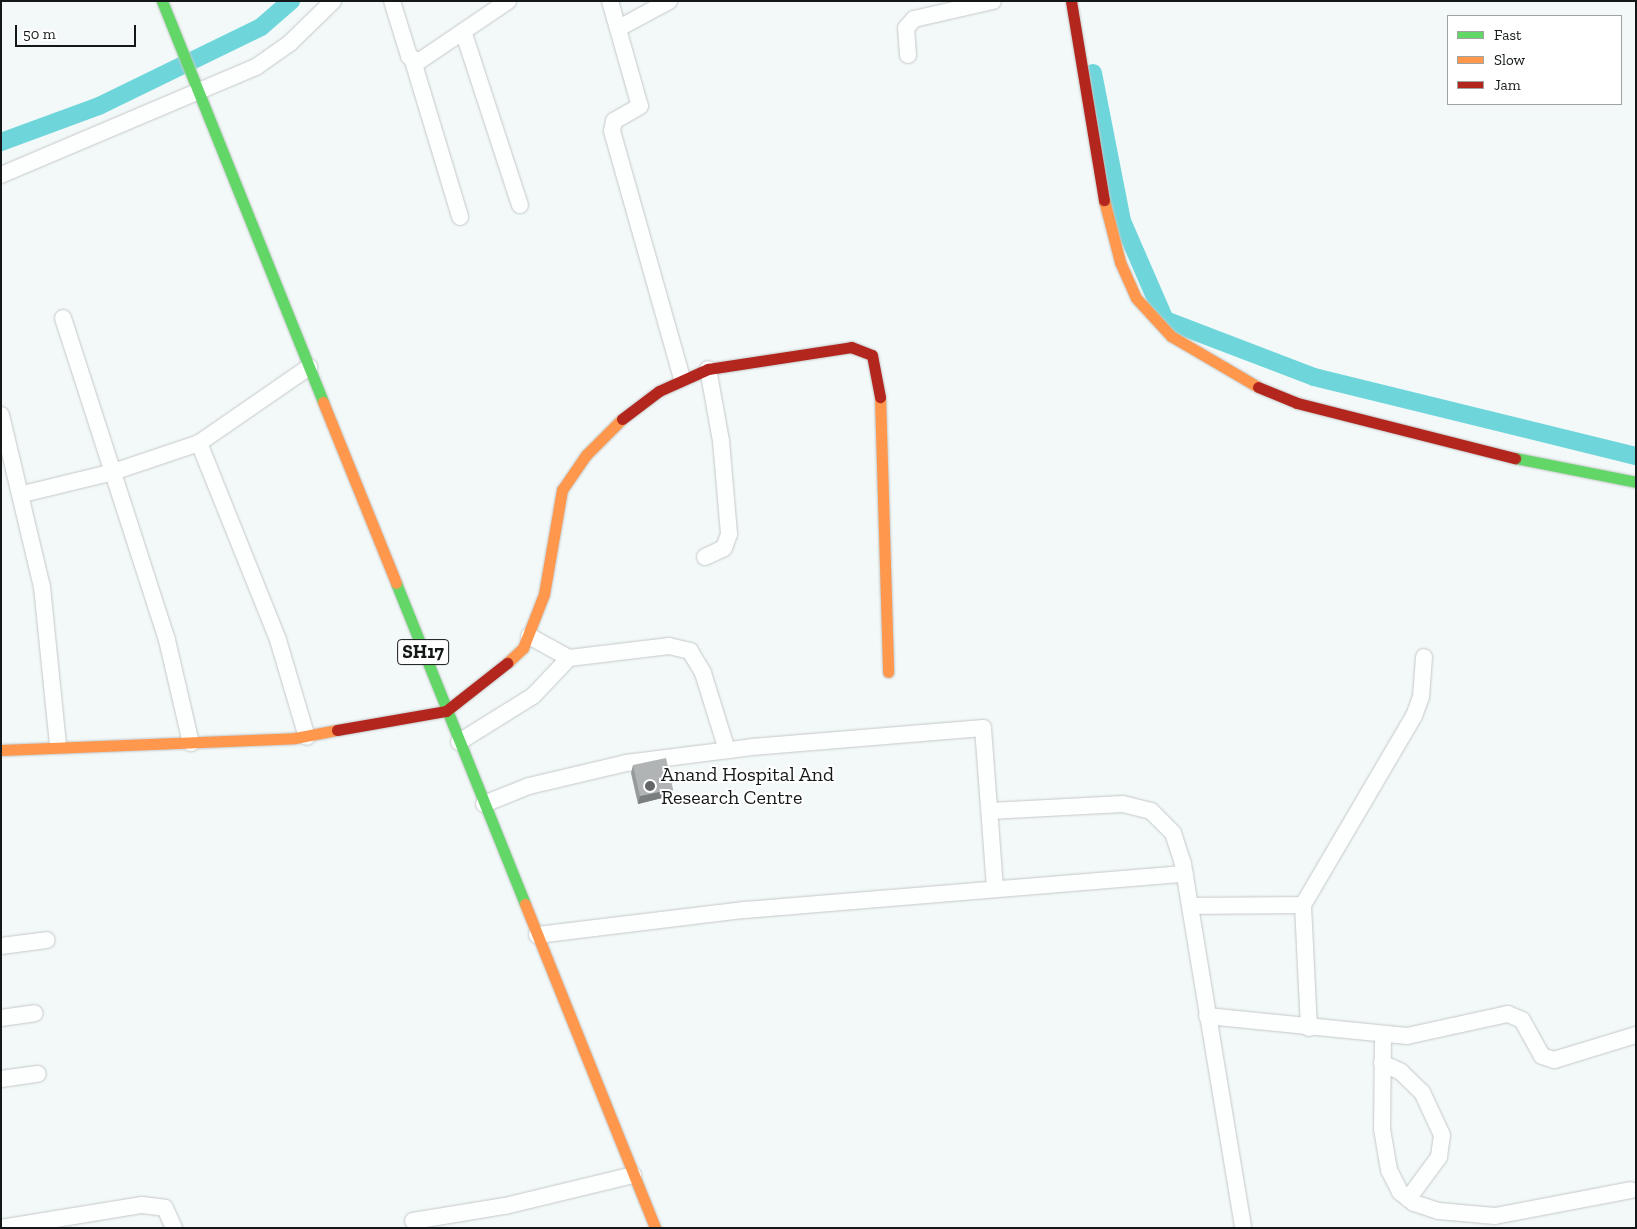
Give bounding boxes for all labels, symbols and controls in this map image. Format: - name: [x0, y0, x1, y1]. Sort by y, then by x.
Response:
- scale bar: [18, 15, 139, 47]
- legend: [1447, 15, 1622, 105]
- text: 50 m: [23, 25, 56, 43]
- text: Fast: [1494, 26, 1522, 44]
- text: Slow: [1494, 51, 1525, 69]
- text: Jam: [1494, 76, 1521, 94]
- road number: SH17: [397, 636, 449, 669]
- place label: Anand Hospital And Research Centre: [661, 762, 835, 809]
- marker: Anand Hospital And Research Centre: [643, 779, 657, 793]

